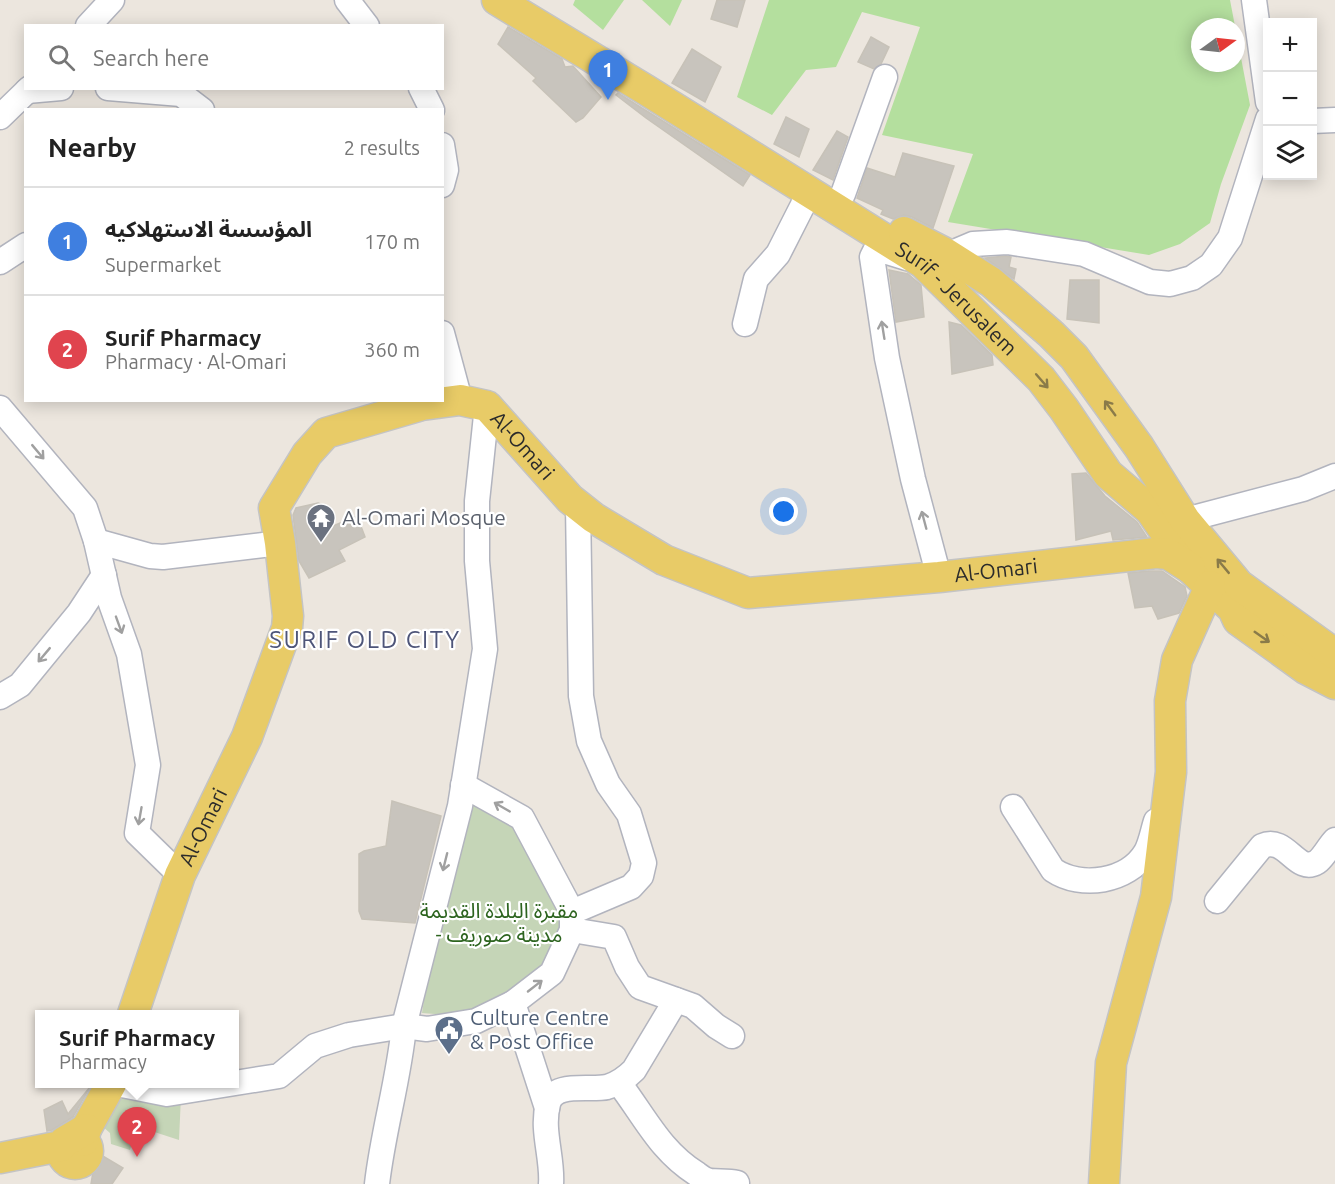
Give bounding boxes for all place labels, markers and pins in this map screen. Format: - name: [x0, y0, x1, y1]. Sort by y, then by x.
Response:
- pin: 1: [588, 51, 628, 100]
- temple icon: Al-Omari Mosque: [305, 502, 337, 544]
- place label: Al-Omari Mosque: [342, 505, 506, 529]
- place label: Culture Centre & Post Office: [470, 1005, 609, 1053]
- public building icon: Culture Centre & Post Office: [433, 1014, 465, 1056]
- pin: 2: [118, 1108, 156, 1157]

